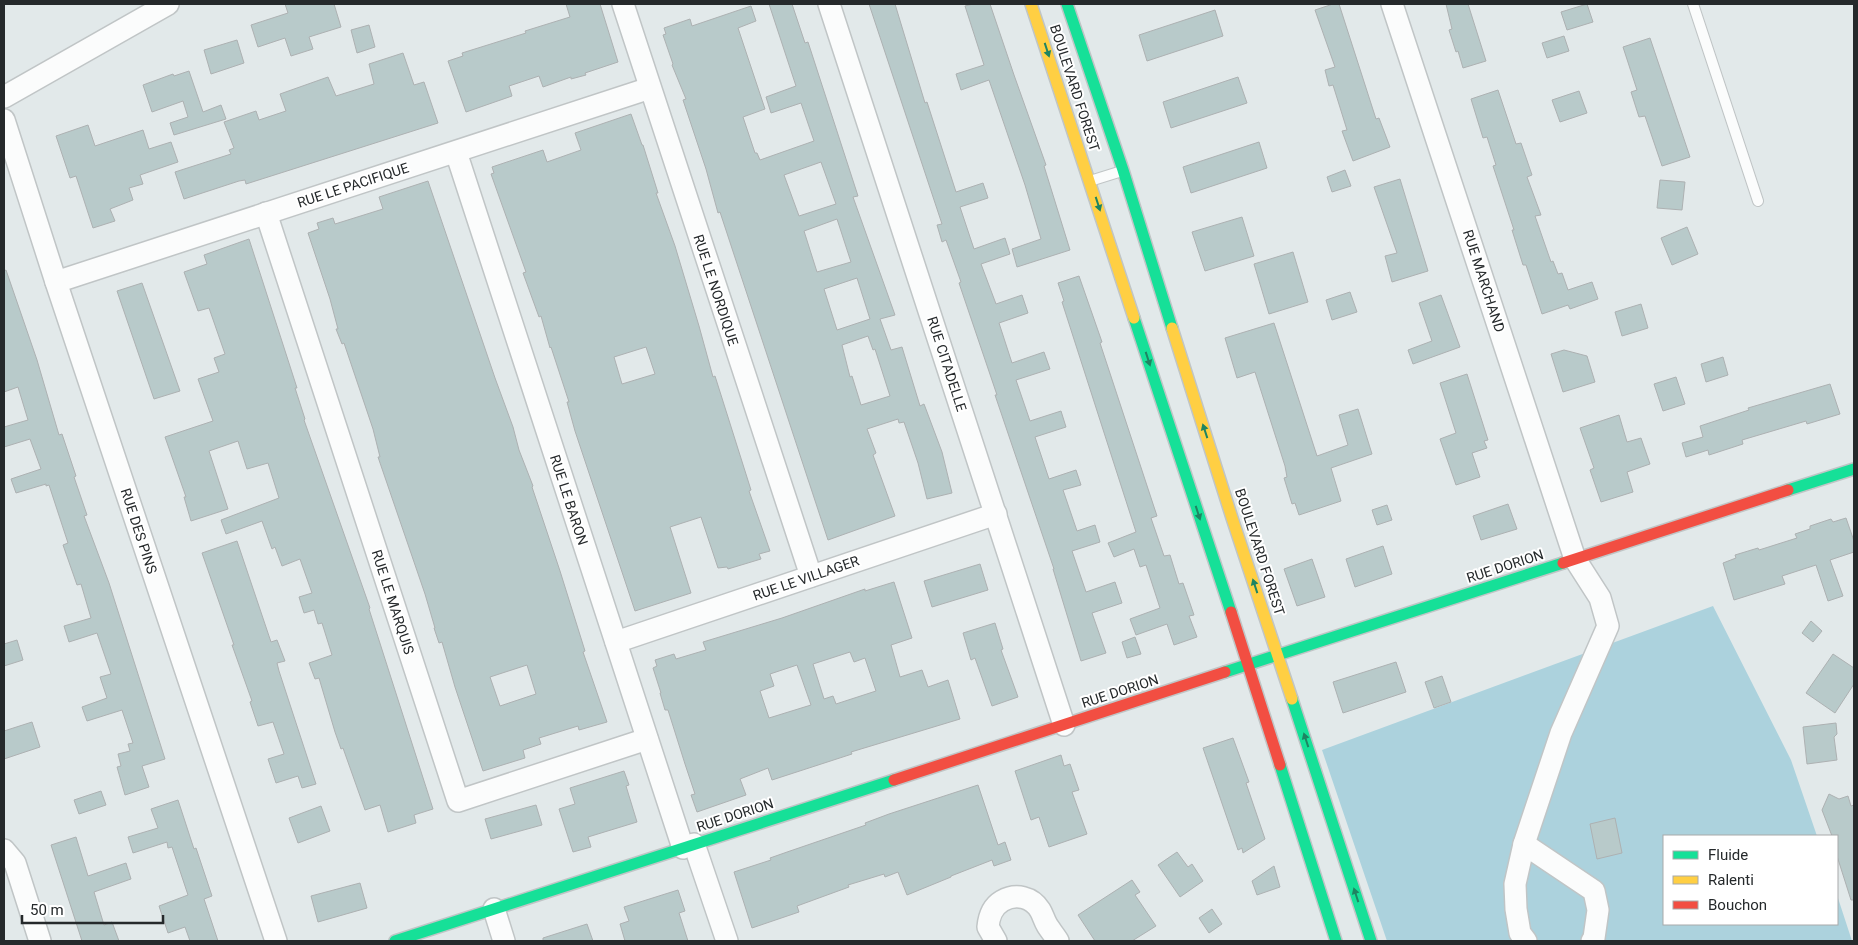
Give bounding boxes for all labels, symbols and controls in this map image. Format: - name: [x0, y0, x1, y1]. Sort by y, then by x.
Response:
- street label: BOULEVARD FOREST: [1047, 23, 1103, 154]
- one-way arrow: [1043, 43, 1051, 58]
- street label: RUE LE PACIFIQUE: [295, 159, 411, 211]
- one-way arrow: [1094, 197, 1102, 212]
- street label: RUE MARCHAND: [1460, 228, 1508, 334]
- street label: RUE LE NORDIQUE: [690, 232, 742, 348]
- street label: RUE CITADELLE: [924, 314, 970, 414]
- one-way arrow: [1145, 351, 1152, 366]
- one-way arrow: [1201, 424, 1209, 439]
- street label: RUE LE BARON: [547, 453, 591, 547]
- street label: RUE DES PINS: [118, 486, 160, 576]
- street label: BOULEVARD FOREST: [1232, 487, 1288, 618]
- one-way arrow: [1195, 506, 1203, 521]
- street label: RUE DORION: [1464, 546, 1546, 586]
- street label: RUE LE MARQUIS: [369, 548, 417, 656]
- street label: RUE LE VILLAGER: [751, 552, 862, 604]
- one-way arrow: [1251, 578, 1259, 593]
- street label: RUE DORION: [1079, 671, 1161, 711]
- one-way arrow: [1301, 733, 1309, 748]
- street label: RUE DORION: [694, 795, 776, 835]
- legend: [1663, 835, 1838, 925]
- text: Fluide: [1708, 846, 1748, 864]
- text: Ralenti: [1708, 871, 1754, 889]
- one-way arrow: [1352, 887, 1360, 902]
- scale bar: [22, 892, 164, 924]
- text: Bouchon: [1708, 896, 1767, 914]
- text: 50 m: [30, 901, 64, 919]

